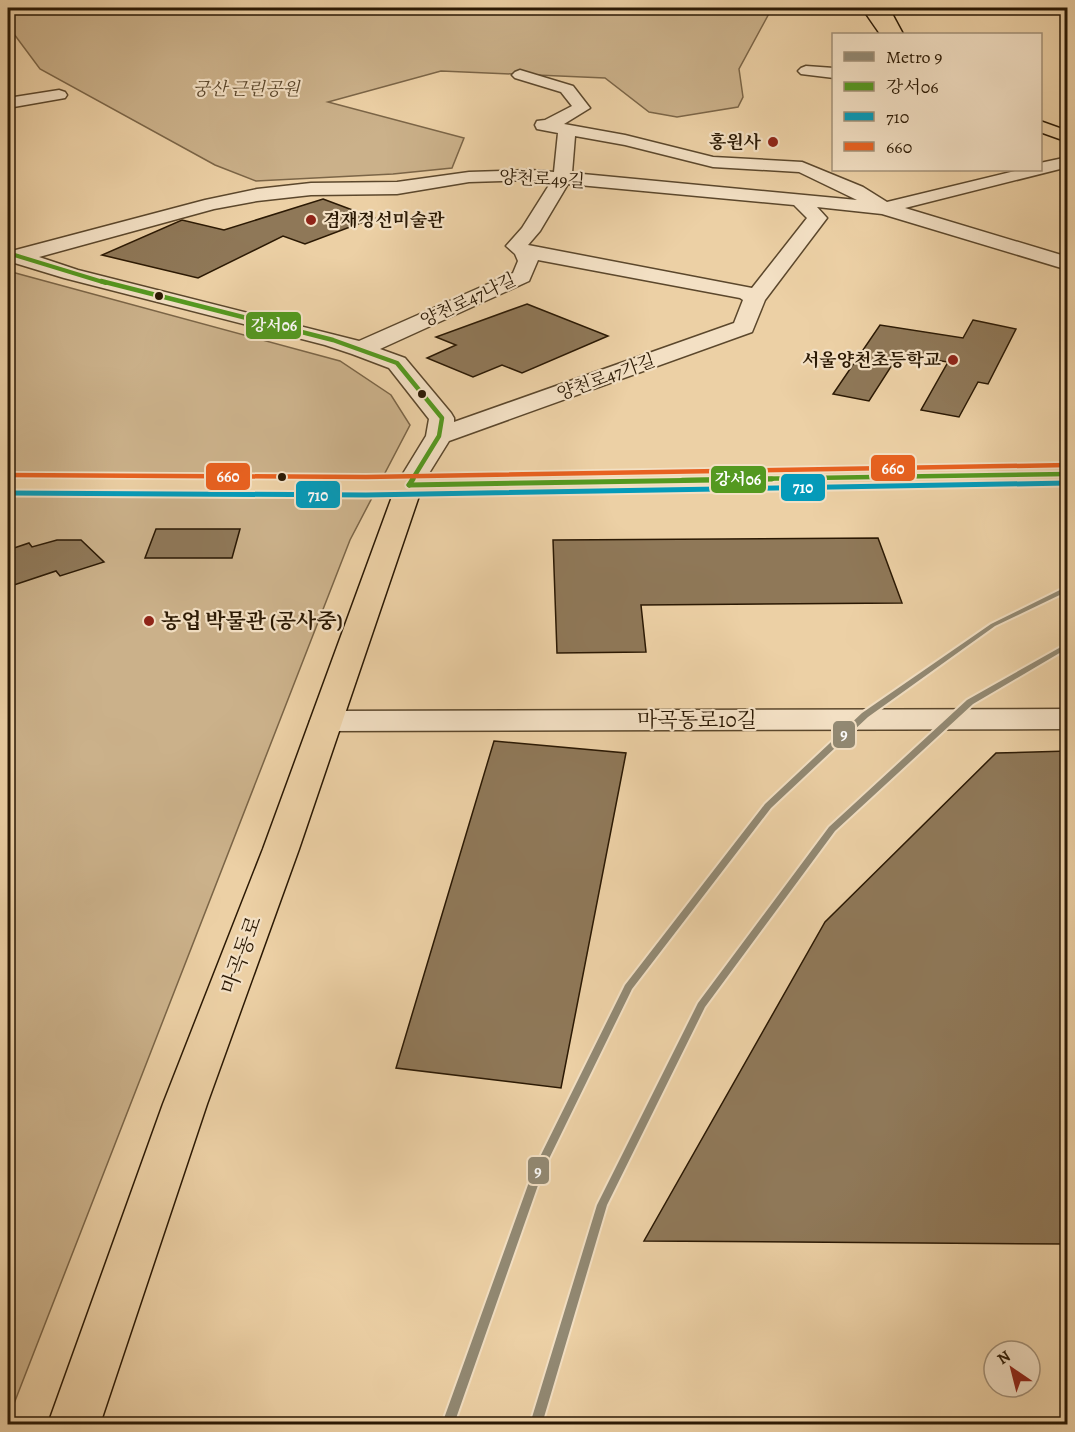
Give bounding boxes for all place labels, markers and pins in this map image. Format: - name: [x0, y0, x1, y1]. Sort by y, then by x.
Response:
- place label: 홍원사: [709, 130, 762, 154]
- marker: 홍원사: [766, 135, 780, 149]
- place label: 겸재정선미술관: [323, 208, 445, 232]
- marker: 겸재정선미술관: [304, 213, 318, 227]
- unlabelled marker: [153, 290, 165, 302]
- place label: 서울양천초등학교: [802, 348, 942, 372]
- marker: 서울양천초등학교: [946, 353, 960, 367]
- unlabelled marker: [416, 388, 428, 400]
- unlabelled marker: [276, 471, 288, 483]
- place label: 농업 박물관 (공사중): [161, 607, 343, 635]
- marker: 농업 박물관 (공사중): [142, 614, 156, 628]

